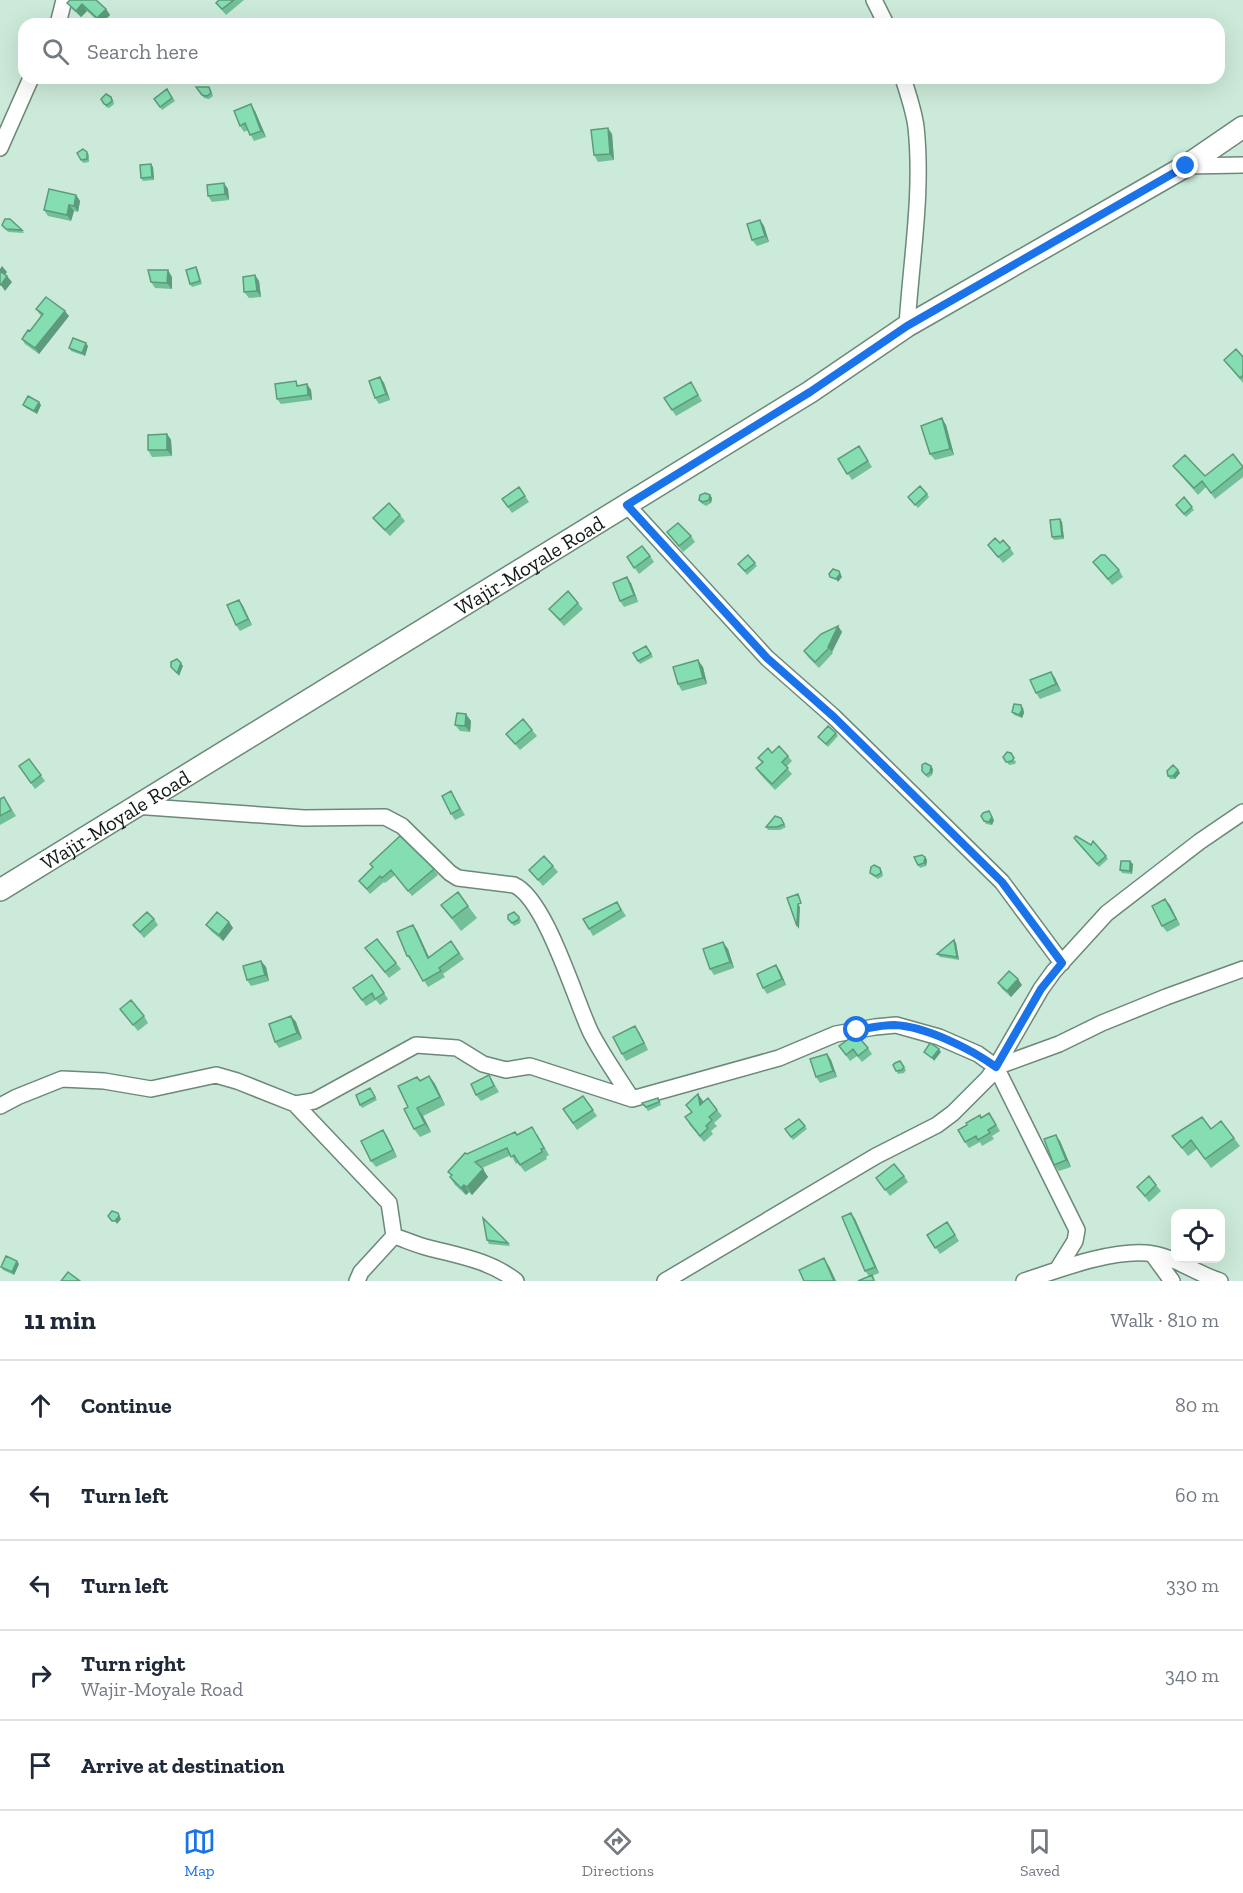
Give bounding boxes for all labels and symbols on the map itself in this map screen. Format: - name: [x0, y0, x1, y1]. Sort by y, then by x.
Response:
- route end: [1172, 152, 1198, 178]
- street label: Wajir-Moyale Road: [450, 509, 609, 620]
- street label: Wajir-Moyale Road: [36, 764, 195, 875]
- route start: [843, 1016, 869, 1042]

